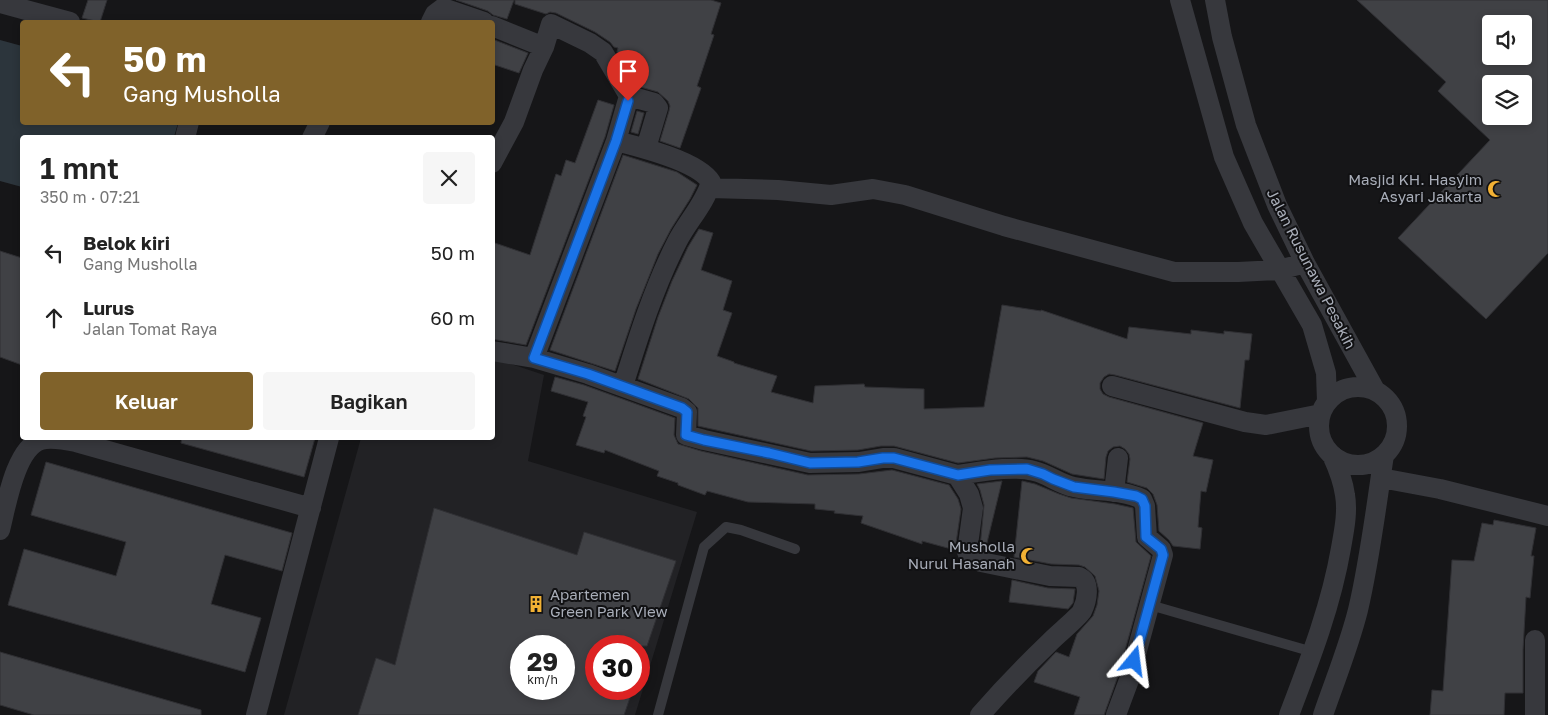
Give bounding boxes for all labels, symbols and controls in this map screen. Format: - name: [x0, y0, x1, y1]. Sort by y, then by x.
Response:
- map controls: [1482, 15, 1532, 125]
- button: sound: [1482, 15, 1532, 65]
- text: 50 m: [123, 38, 206, 80]
- icon: left: [40, 40, 105, 105]
- pin: [607, 50, 649, 101]
- icon: arrive: [614, 57, 642, 85]
- button: layers: [1482, 75, 1532, 125]
- text: Gang Musholla: [123, 80, 281, 107]
- text: 1 mnt: [40, 150, 119, 186]
- button: close: [423, 152, 475, 204]
- place label: Masjid KH. Hasyim Asyari Jakarta: [1348, 170, 1482, 205]
- mosque icon: Masjid KH. Hasyim Asyari Jakarta: [1486, 179, 1506, 199]
- street label: Jalan Rusunawa Pesakih: [1264, 186, 1360, 352]
- text: 350 m · 07:21: [40, 187, 140, 207]
- text: Belok kiri: [83, 231, 170, 254]
- icon: left: [40, 239, 68, 267]
- text: 50 m: [431, 241, 475, 264]
- text: Gang Musholla: [83, 254, 198, 274]
- text: Lurus: [83, 296, 134, 319]
- icon: ahead: [40, 304, 68, 332]
- text: 60 m: [430, 306, 475, 329]
- text: Jalan Tomat Raya: [83, 319, 217, 339]
- button: Keluar: [40, 372, 253, 430]
- button: Bagikan: [263, 372, 475, 430]
- place label: Musholla Nurul Hasanah: [908, 537, 1015, 572]
- mosque icon: Musholla Nurul Hasanah: [1019, 546, 1039, 566]
- place label: Apartemen Green Park View: [550, 585, 668, 620]
- building icon: Apartemen Green Park View: [526, 594, 546, 614]
- position arrow: [1107, 634, 1159, 686]
- speed limit sign: 30: [585, 635, 650, 700]
- text: 29: [527, 646, 558, 677]
- text: km/h: [527, 672, 558, 687]

